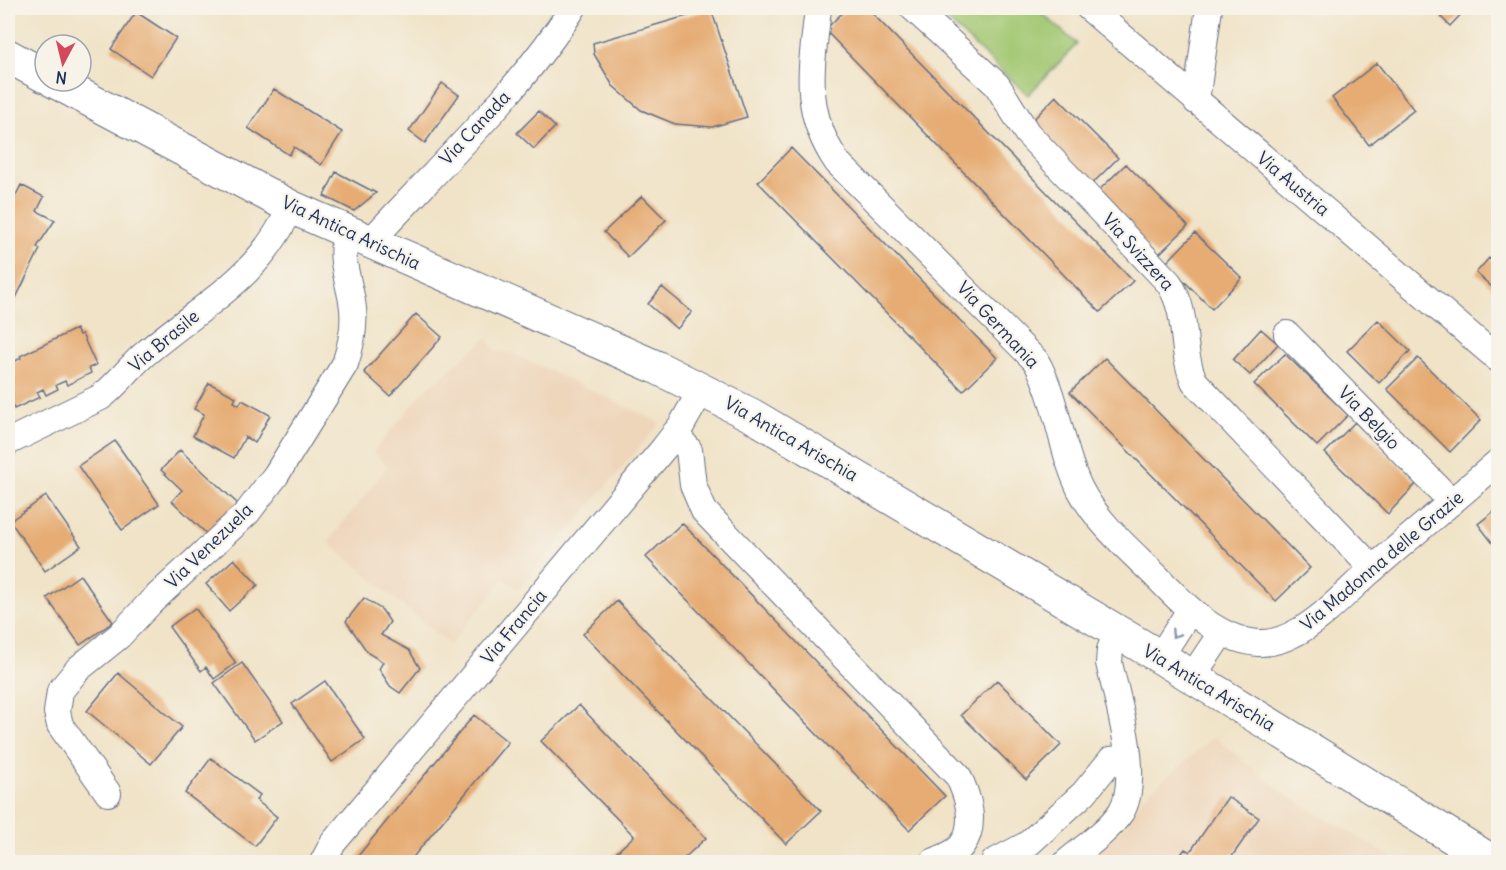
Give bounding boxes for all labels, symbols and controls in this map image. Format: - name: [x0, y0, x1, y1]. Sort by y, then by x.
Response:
- north arrow: [33, 33, 93, 93]
- text: N: [54, 67, 68, 88]
- street label: Via Canada: [434, 86, 515, 170]
- street label: Via Austria: [1252, 147, 1334, 221]
- street label: Via Antica Arischia: [278, 190, 424, 275]
- street label: Via Svizzera: [1098, 208, 1179, 295]
- street label: Via Germania: [952, 276, 1045, 373]
- street label: Via Brasile: [124, 304, 204, 377]
- street label: Via Belgio: [1333, 381, 1405, 454]
- street label: Via Antica Arischia: [720, 391, 862, 486]
- street label: Via Madonna delle Grazie: [1296, 486, 1468, 636]
- street label: Via Venezuela: [160, 498, 257, 593]
- street label: Via Francia: [476, 585, 552, 669]
- one-way arrow: [1171, 627, 1182, 638]
- street label: Via Antica Arischia: [1139, 639, 1280, 736]

